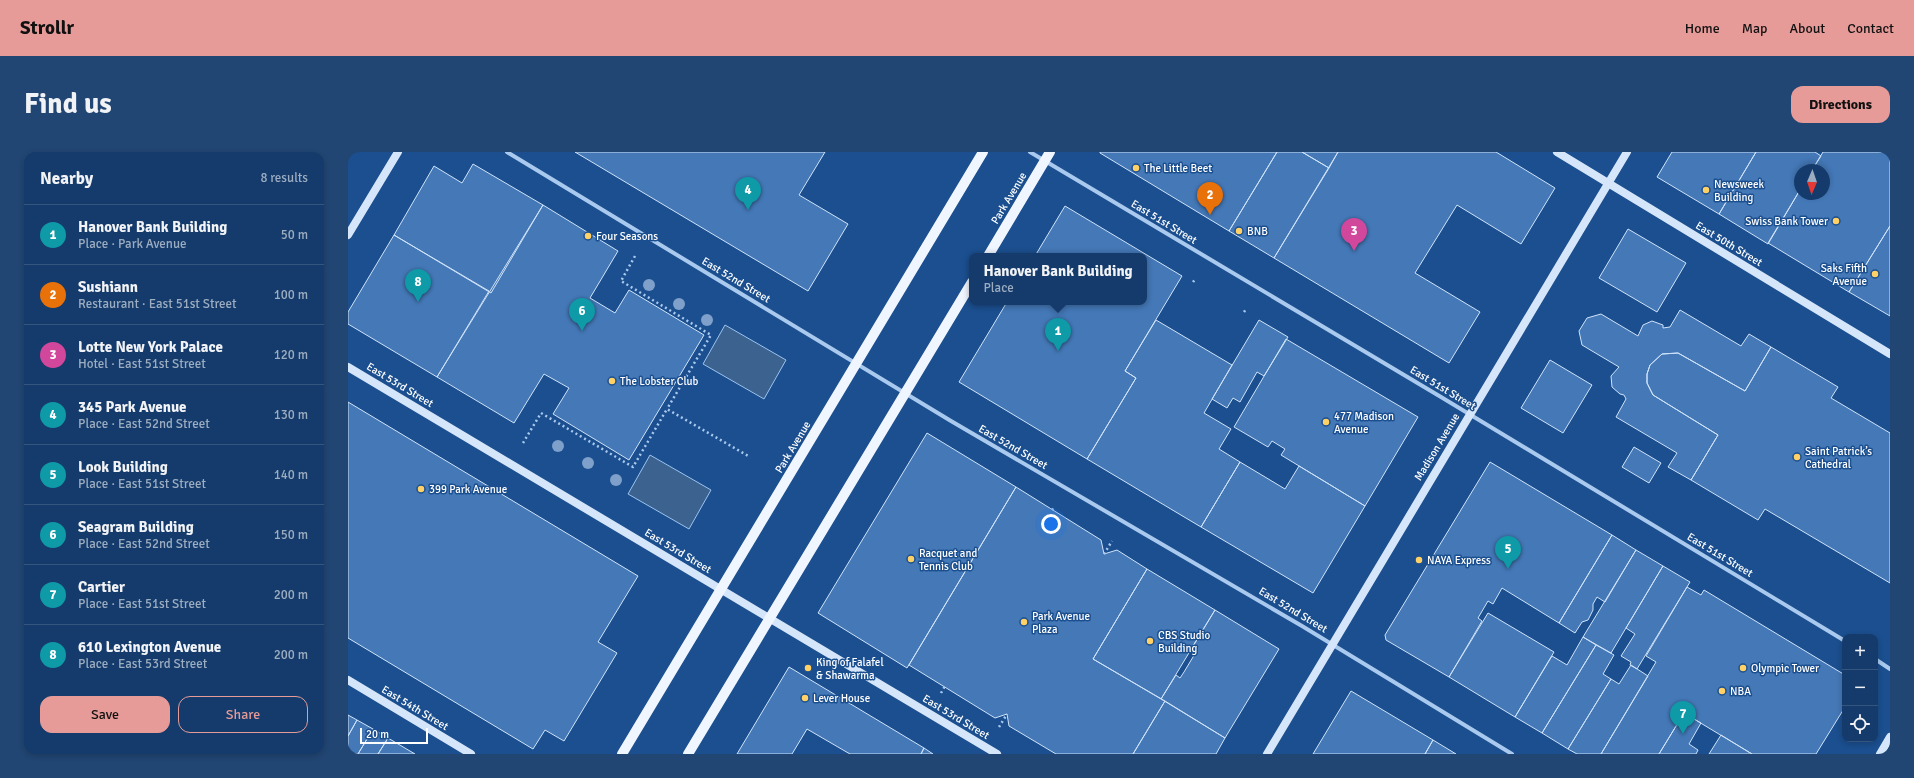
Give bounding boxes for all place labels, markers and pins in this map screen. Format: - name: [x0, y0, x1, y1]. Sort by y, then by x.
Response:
- place label: The Little Beet: [1144, 162, 1212, 175]
- marker: The Little Beet: [1131, 163, 1141, 173]
- pin: 4: [735, 177, 761, 210]
- place label: Newsweek Building: [1714, 178, 1764, 204]
- pin: 2: [1197, 182, 1223, 215]
- marker: Newsweek Building: [1701, 185, 1711, 195]
- place label: Swiss Bank Tower: [1745, 215, 1828, 228]
- marker: Swiss Bank Tower: [1831, 216, 1841, 226]
- pin: 3: [1341, 218, 1367, 251]
- place label: BNB: [1247, 225, 1268, 238]
- marker: BNB: [1234, 226, 1244, 236]
- place label: Four Seasons: [596, 230, 658, 243]
- marker: Four Seasons: [583, 231, 593, 241]
- place label: Saks Fifth Avenue: [1821, 262, 1867, 288]
- pin: 8: [405, 269, 431, 302]
- marker: Saks Fifth Avenue: [1870, 269, 1880, 279]
- pin: 6: [569, 298, 595, 331]
- pin: 1: [1045, 318, 1071, 351]
- place label: The Lobster Club: [620, 375, 699, 388]
- marker: The Lobster Club: [607, 376, 617, 386]
- place label: 477 Madison Avenue: [1334, 410, 1394, 436]
- marker: 477 Madison Avenue: [1321, 417, 1331, 427]
- place label: Saint Patrick’s Cathedral: [1805, 445, 1872, 471]
- marker: Saint Patrick’s Cathedral: [1792, 452, 1802, 462]
- place label: 399 Park Avenue: [429, 483, 507, 496]
- marker: 399 Park Avenue: [416, 484, 426, 494]
- pin: 5: [1495, 536, 1521, 569]
- place label: Racquet and Tennis Club: [919, 547, 977, 573]
- marker: Racquet and Tennis Club: [906, 554, 916, 564]
- place label: NAYA Express: [1427, 554, 1491, 567]
- marker: NAYA Express: [1414, 555, 1424, 565]
- place label: Park Avenue Plaza: [1032, 610, 1090, 636]
- marker: Park Avenue Plaza: [1019, 617, 1029, 627]
- place label: CBS Studio Building: [1158, 629, 1211, 655]
- marker: CBS Studio Building: [1145, 636, 1155, 646]
- place label: King of Falafel & Shawarma: [816, 656, 884, 682]
- place label: Olympic Tower: [1751, 662, 1819, 675]
- marker: King of Falafel & Shawarma: [803, 663, 813, 673]
- marker: Olympic Tower: [1738, 663, 1748, 673]
- place label: NBA: [1730, 685, 1751, 698]
- marker: NBA: [1717, 686, 1727, 696]
- place label: Lever House: [813, 692, 870, 705]
- marker: Lever House: [800, 693, 810, 703]
- pin: 7: [1670, 701, 1696, 734]

